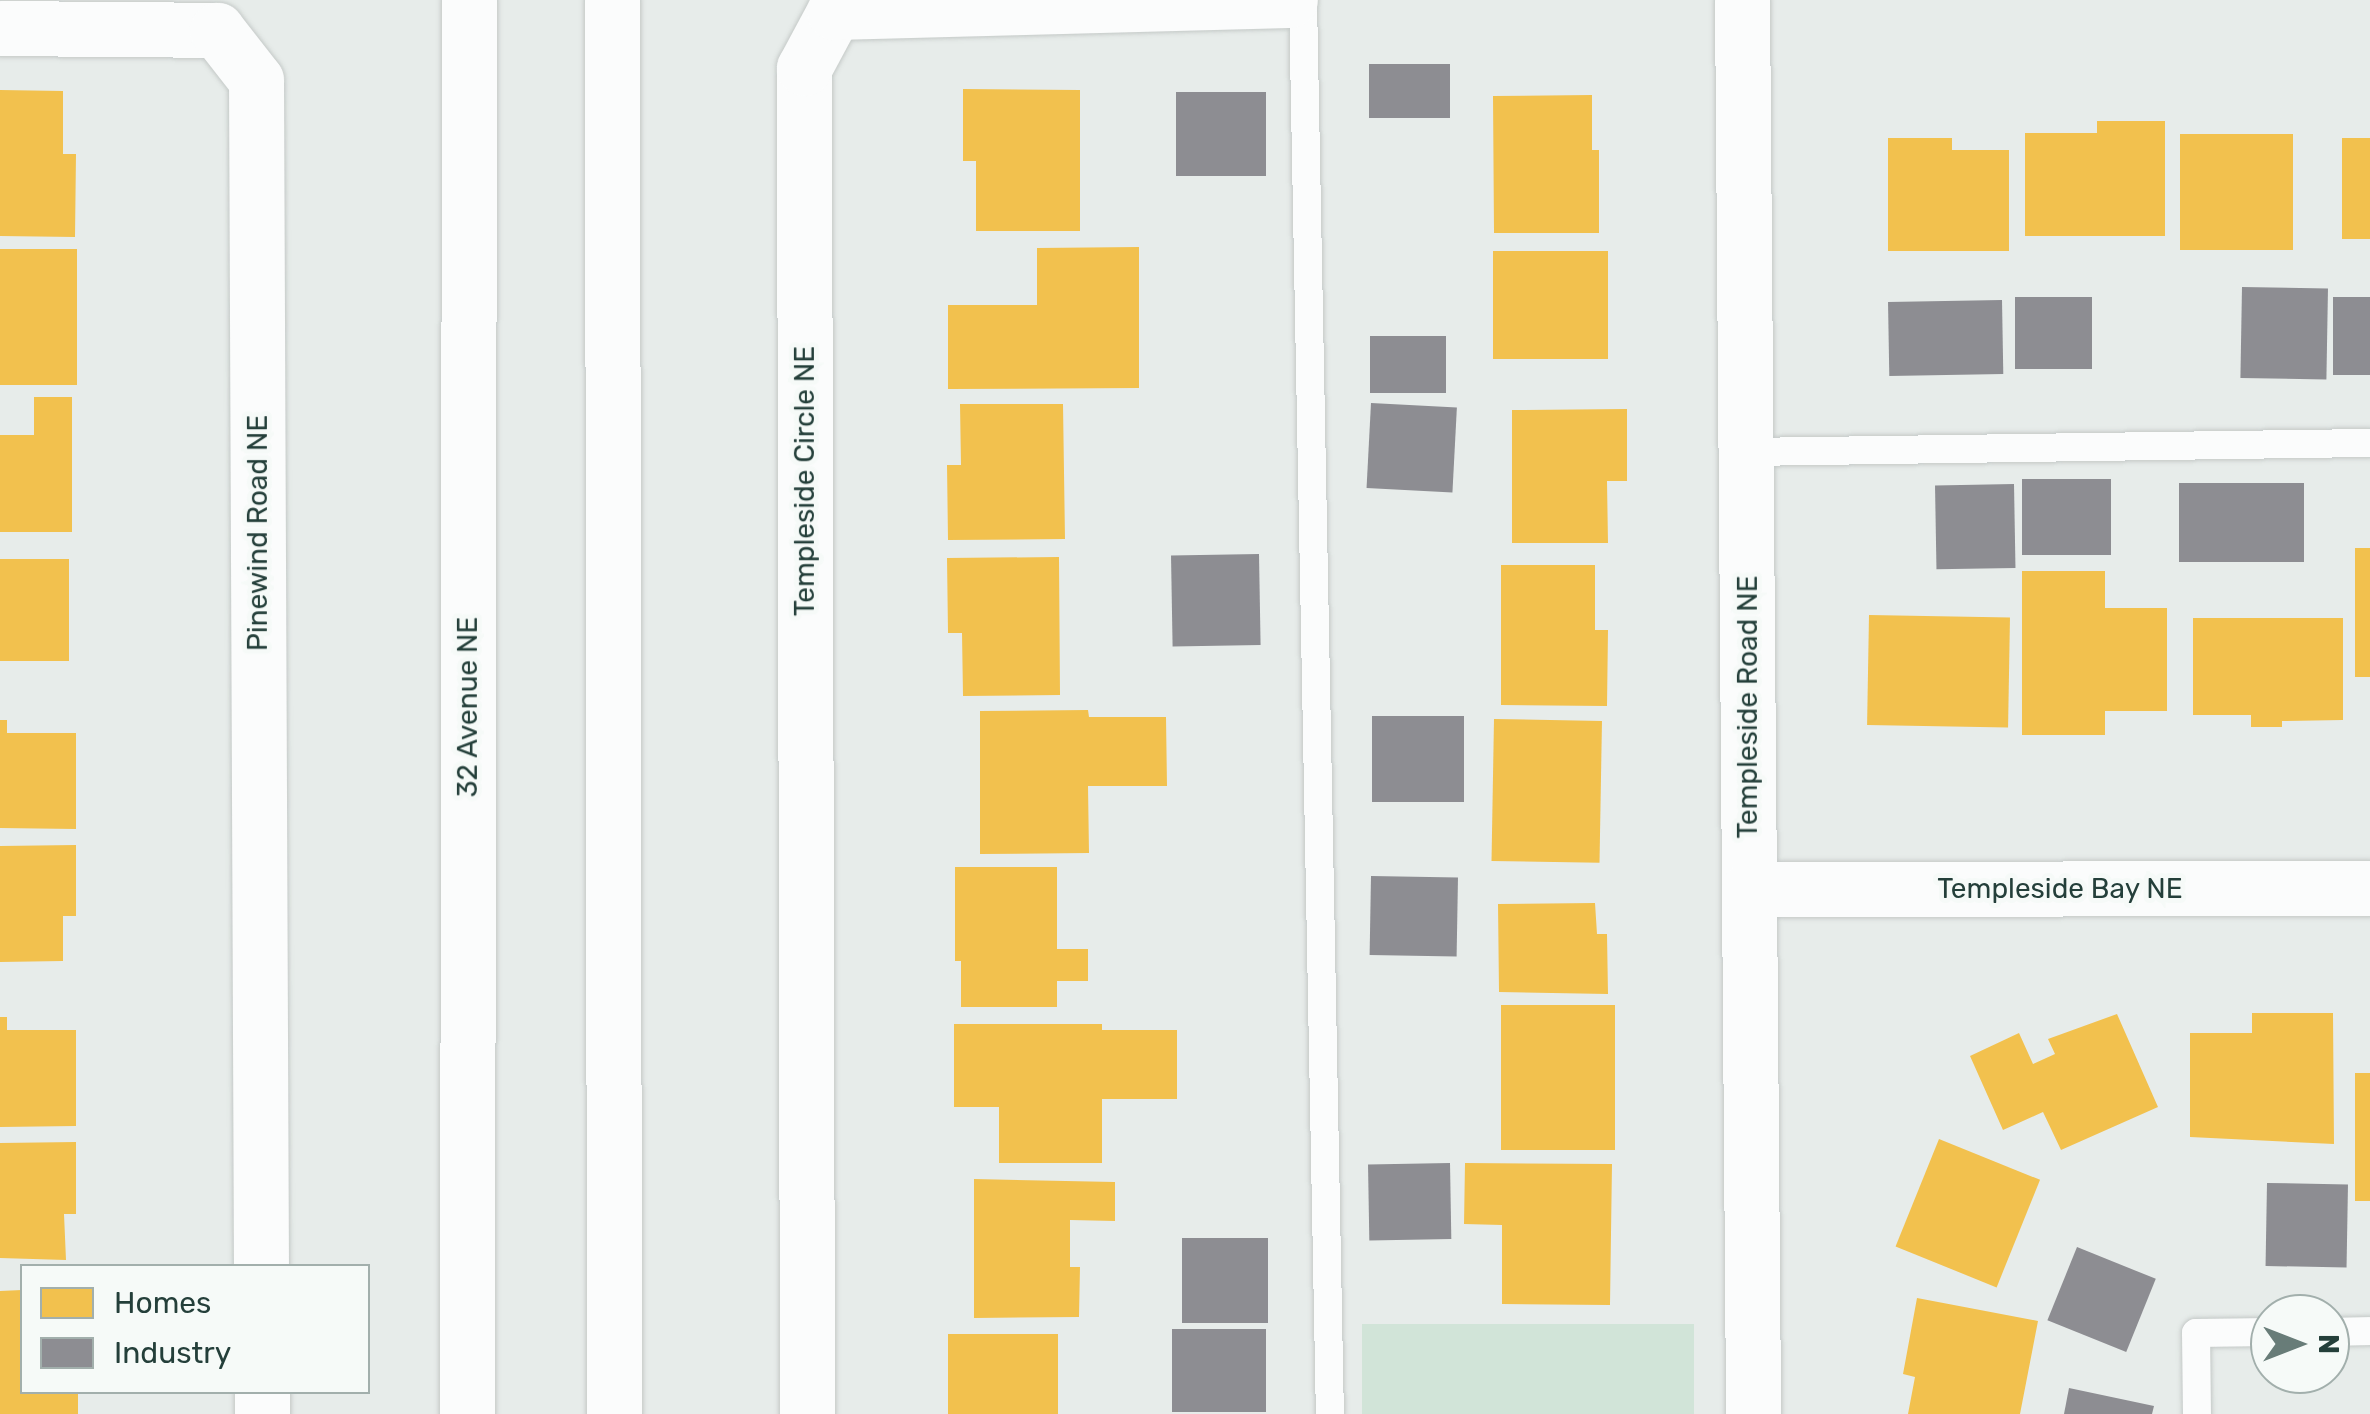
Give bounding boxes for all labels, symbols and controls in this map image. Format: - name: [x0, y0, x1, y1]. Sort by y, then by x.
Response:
- street label: Templeside Circle NE: [788, 346, 822, 616]
- street label: Pinewind Road NE: [241, 415, 275, 651]
- street label: Templeside Road NE: [1731, 575, 1765, 839]
- street label: 32 Avenue NE: [451, 616, 485, 798]
- street label: Templeside Bay NE: [1937, 872, 2183, 906]
- legend: [20, 1264, 370, 1394]
- text: Homes: [114, 1285, 211, 1321]
- north arrow: [2250, 1294, 2350, 1394]
- text: N: [2312, 1334, 2345, 1354]
- text: Industry: [114, 1335, 231, 1371]

